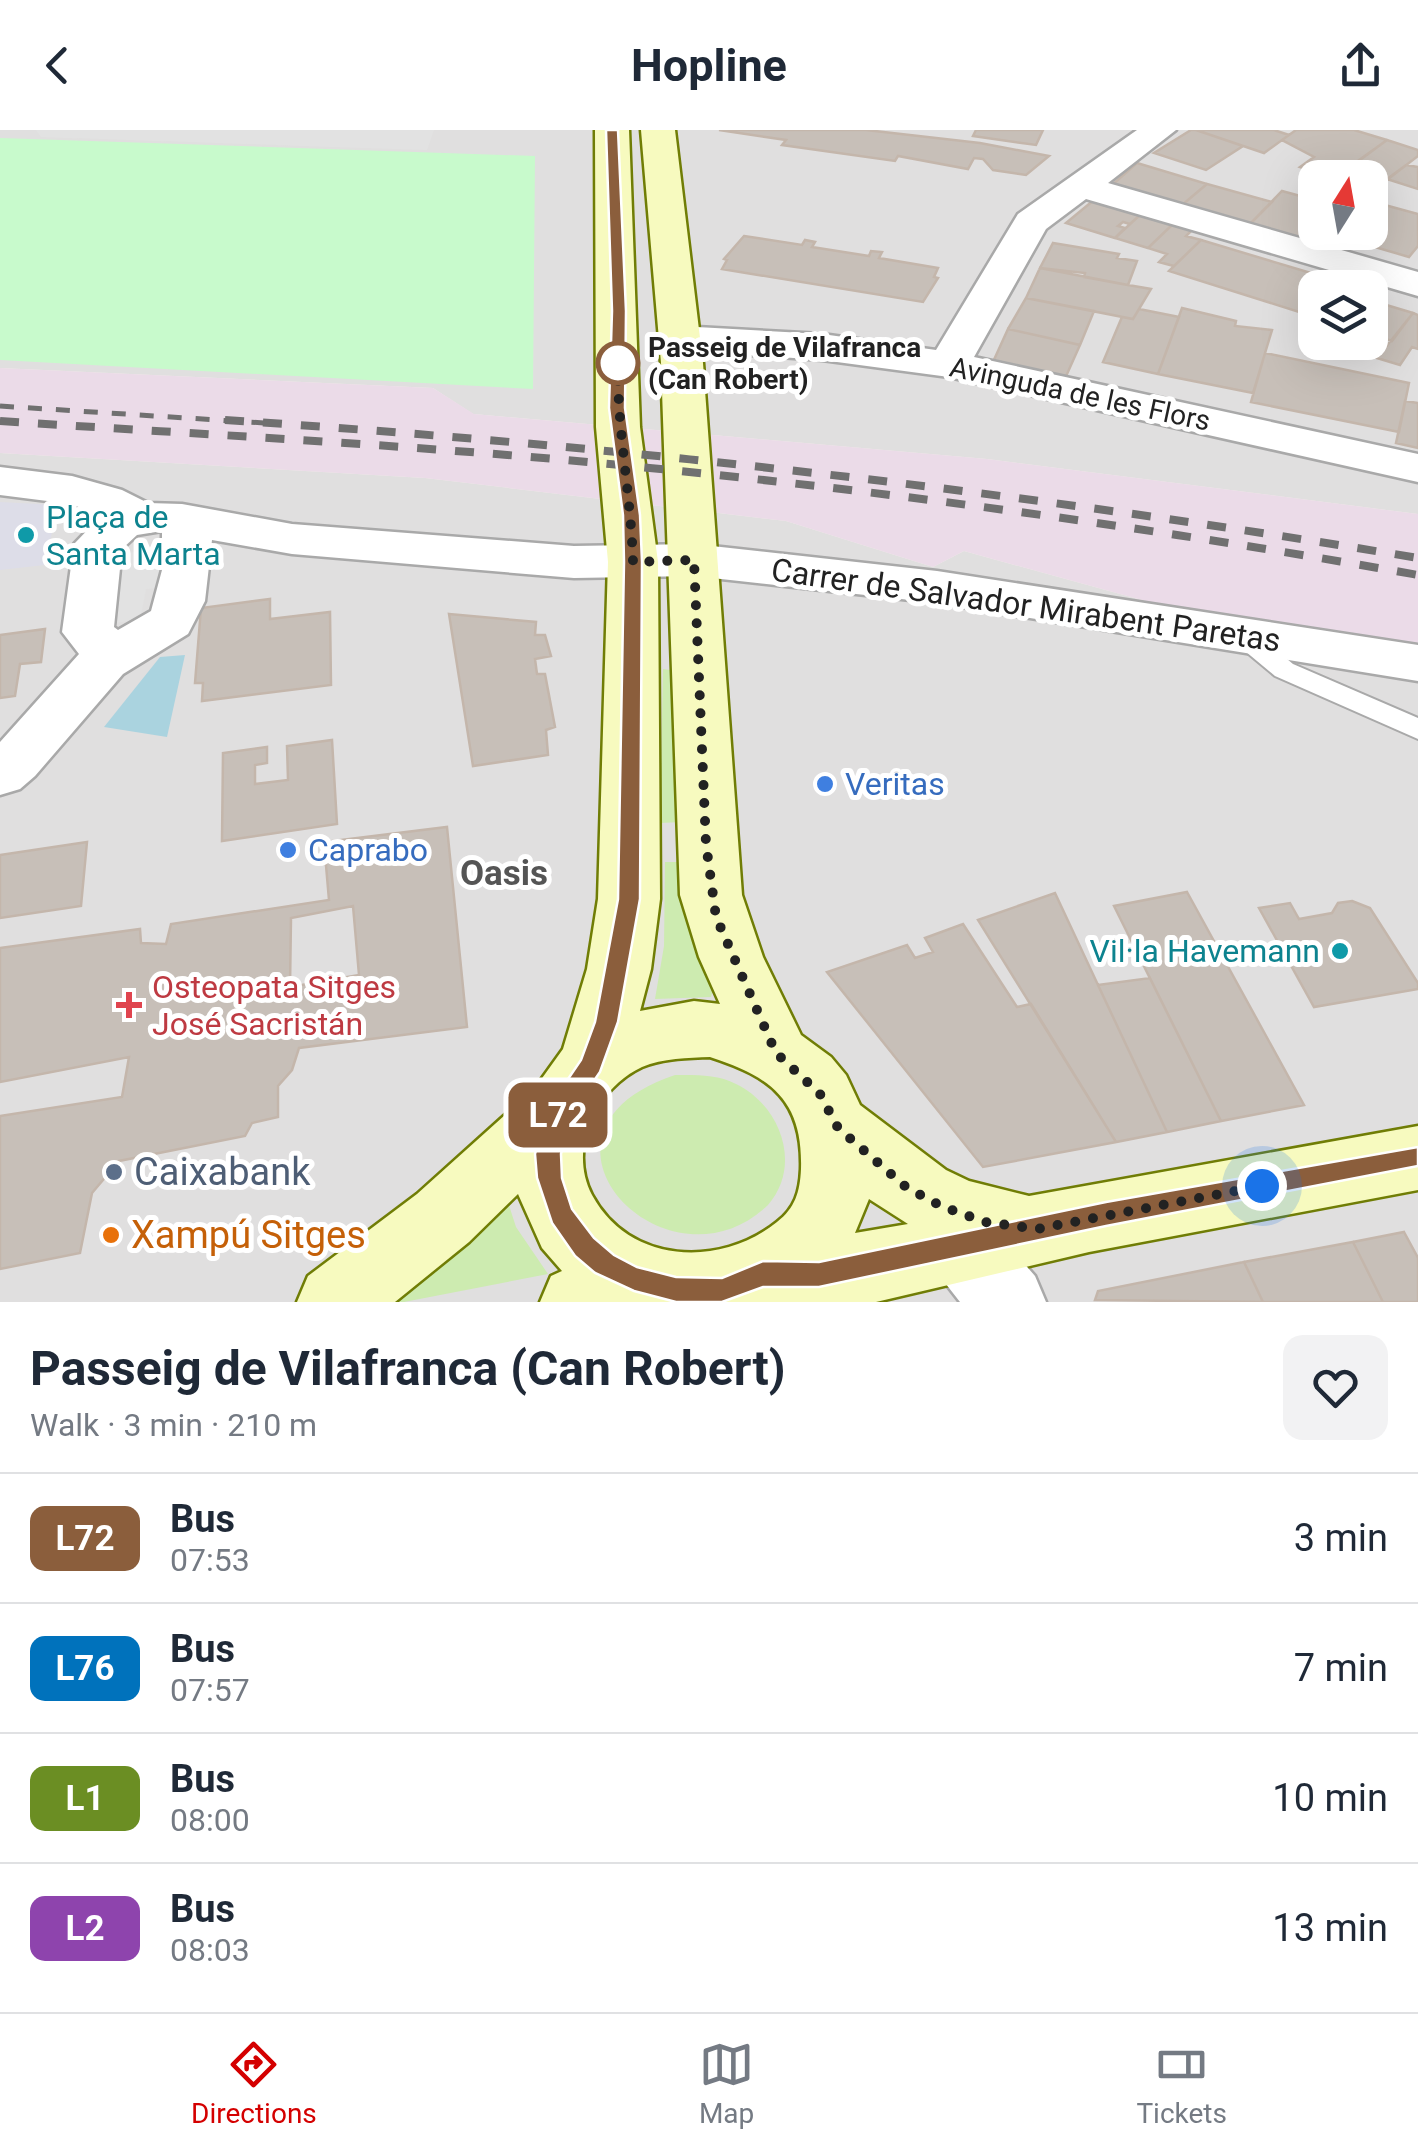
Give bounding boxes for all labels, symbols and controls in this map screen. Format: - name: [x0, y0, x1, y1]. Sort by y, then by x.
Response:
- icon: back: [30, 38, 85, 93]
- icon: share: [1333, 38, 1388, 93]
- text: Hopline: [631, 39, 787, 92]
- north arrow: [1298, 160, 1388, 250]
- map controls: [1298, 160, 1388, 360]
- button: layers: [1298, 270, 1388, 360]
- place label: Passeig de Vilafranca (Can Robert): [648, 331, 921, 396]
- marker: Passeig de Vilafranca (Can Robert): [597, 342, 639, 384]
- street label: Avinguda de les Flors: [947, 350, 1213, 438]
- place label: Plaça de Santa Marta: [46, 498, 221, 573]
- marker: Plaça de Santa Marta: [15, 524, 37, 546]
- street label: Carrer de Salvador Mirabent Paretas: [769, 550, 1283, 660]
- place label: Veritas: [845, 765, 945, 803]
- marker: Veritas: [814, 773, 836, 795]
- place label: Caprabo: [308, 831, 428, 869]
- marker: Caprabo: [277, 839, 299, 861]
- district label: Oasis: [460, 853, 548, 894]
- place label: Vil·la Havemann: [1090, 932, 1320, 970]
- marker: Vil·la Havemann: [1329, 940, 1351, 962]
- place label: Osteopata Sitges José Sacristán: [152, 968, 396, 1043]
- marker: Osteopata Sitges José Sacristán: [116, 992, 142, 1018]
- line badge: L72: [500, 1082, 616, 1148]
- text: L72: [528, 1095, 588, 1136]
- place label: Caixabank: [134, 1150, 311, 1194]
- marker: Caixabank: [103, 1161, 125, 1183]
- your location: [1237, 1161, 1287, 1211]
- place label: Xampú Sitges: [131, 1213, 366, 1257]
- marker: Xampú Sitges: [100, 1224, 122, 1246]
- button: heart: [1283, 1335, 1388, 1440]
- text: Passeig de Vilafranca (Can Robert): [30, 1340, 786, 1397]
- text: Walk · 3 min · 210 m: [30, 1406, 317, 1444]
- text: Bus: [170, 1497, 235, 1541]
- text: 3 min: [1294, 1516, 1388, 1560]
- text: L72: [55, 1518, 115, 1559]
- text: 07:53: [170, 1541, 250, 1579]
- text: Bus: [170, 1627, 235, 1671]
- text: 7 min: [1294, 1646, 1388, 1690]
- text: L76: [55, 1648, 115, 1689]
- text: 07:57: [170, 1671, 250, 1709]
- text: Bus: [170, 1757, 235, 1801]
- text: 10 min: [1272, 1776, 1388, 1820]
- text: L1: [65, 1778, 105, 1819]
- text: 08:00: [170, 1801, 250, 1839]
- text: Bus: [170, 1887, 235, 1931]
- text: 13 min: [1272, 1906, 1388, 1950]
- text: L2: [65, 1908, 105, 1949]
- text: 08:03: [170, 1931, 250, 1969]
- tab: Directions: [191, 2037, 317, 2130]
- tab: Map: [699, 2037, 754, 2130]
- tab: Tickets: [1136, 2037, 1227, 2130]

